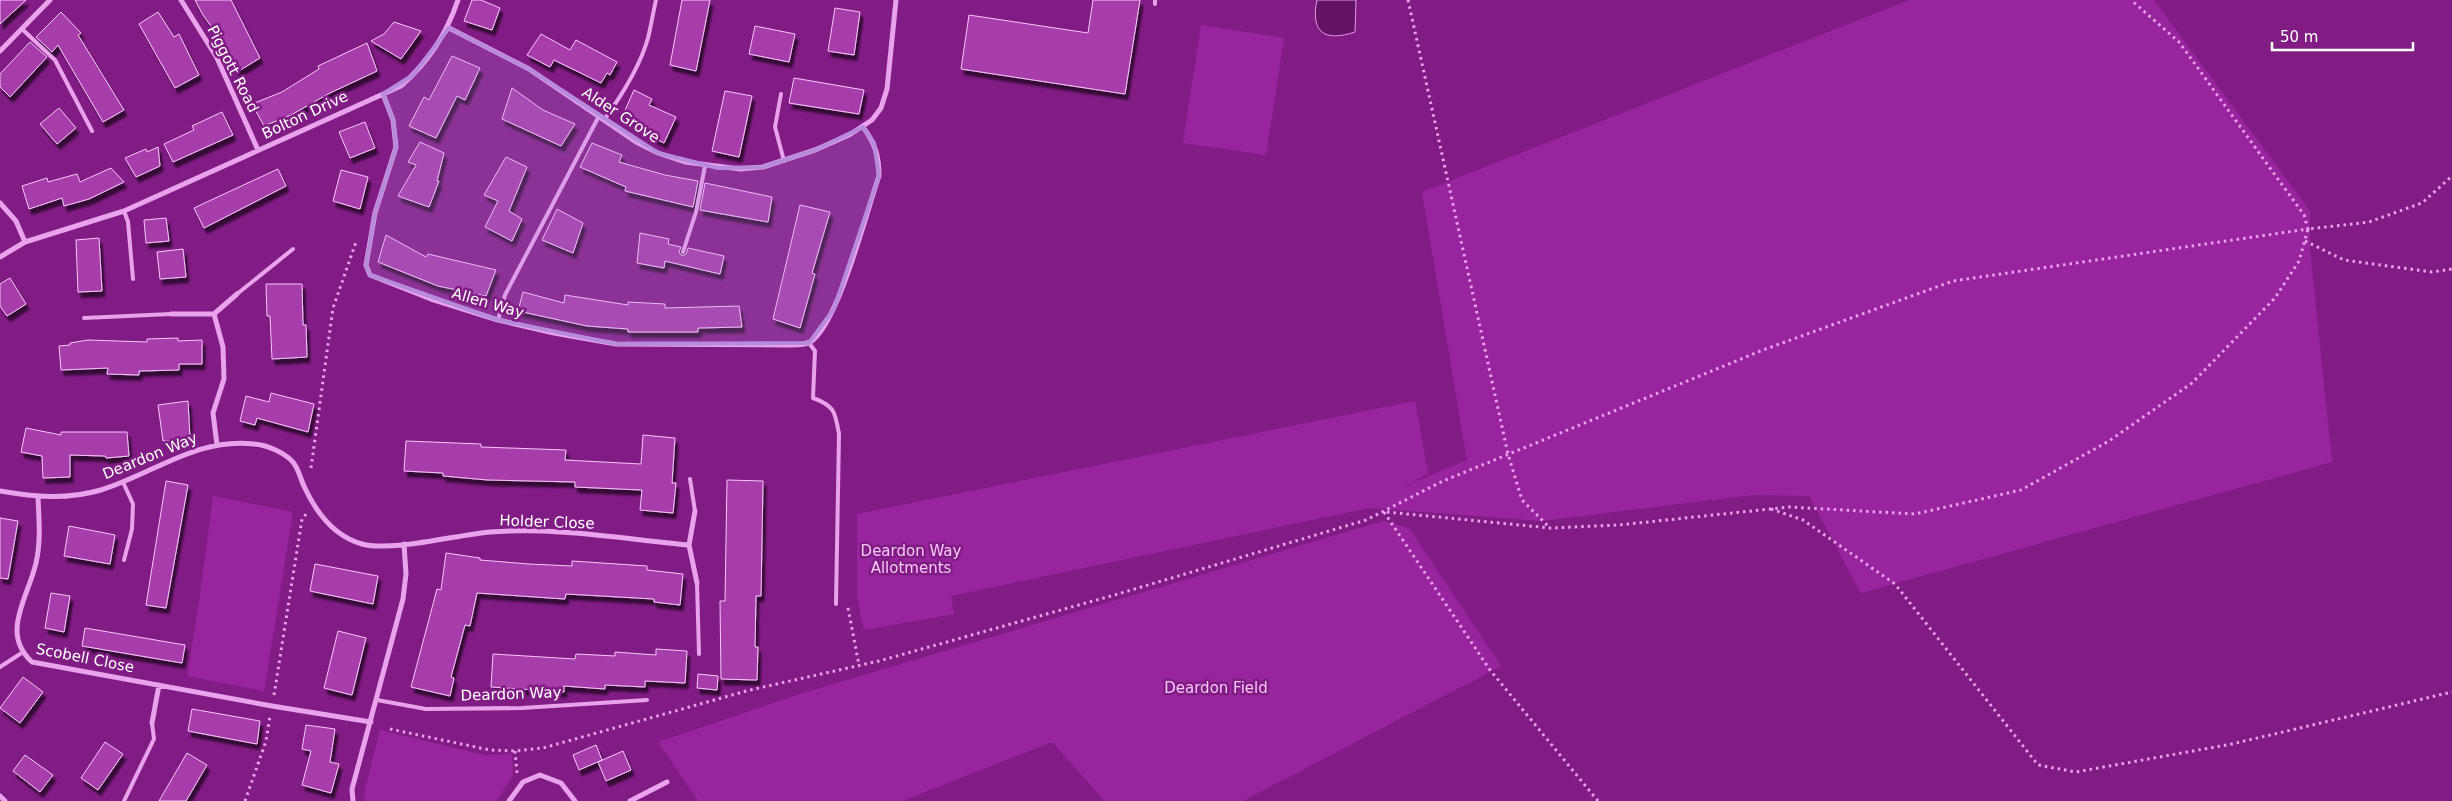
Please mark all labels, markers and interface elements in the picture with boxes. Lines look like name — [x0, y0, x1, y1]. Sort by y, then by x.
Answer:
scale bar — [2272, 20, 2413, 52]
street label: Piggott Road — [203, 22, 263, 116]
text: 50 m — [2280, 28, 2318, 46]
street label: Alder Grove — [579, 83, 663, 147]
street label: Bolton Drive — [259, 87, 351, 143]
street label: Allen Way — [450, 284, 526, 322]
street label: Deardon Way — [100, 429, 200, 483]
street label: Holder Close — [499, 511, 595, 533]
park label: Deardon Way Allotments — [861, 542, 962, 577]
street label: Scobell Close — [34, 640, 136, 676]
park label: Deardon Field — [1164, 679, 1268, 697]
street label: Deardon Way — [460, 683, 562, 705]

